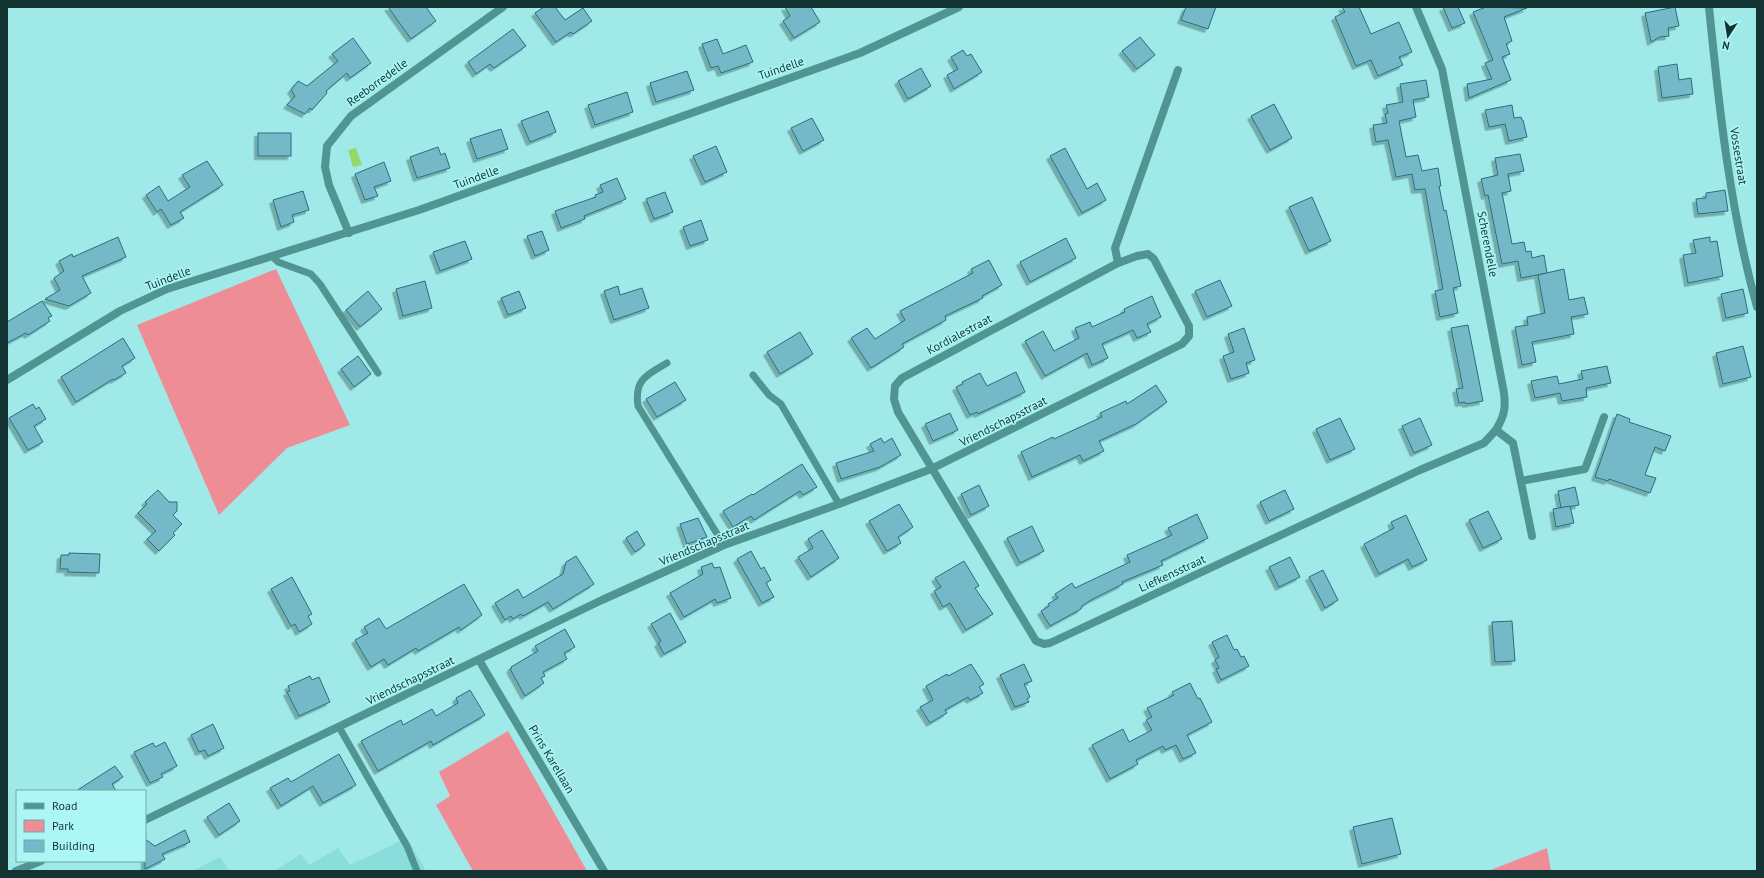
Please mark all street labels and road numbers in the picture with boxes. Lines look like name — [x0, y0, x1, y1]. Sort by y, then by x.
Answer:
street label: Tuindelle — [756, 53, 806, 83]
street label: Reeborredelle — [344, 55, 410, 109]
street label: Vossestraat — [1727, 125, 1751, 186]
street label: Tuindelle — [451, 162, 501, 192]
street label: Scherendelle — [1474, 210, 1502, 278]
street label: Tuindelle — [143, 263, 193, 293]
street label: Kordialestraat — [924, 311, 994, 357]
street label: Vriendschapsstraat — [956, 392, 1049, 450]
street label: Vriendschapsstraat — [656, 517, 751, 569]
street label: Liefkensstraat — [1136, 551, 1208, 595]
street label: Vriendschapsstraat — [363, 652, 457, 708]
street label: Prins Karellaan — [526, 722, 578, 796]

